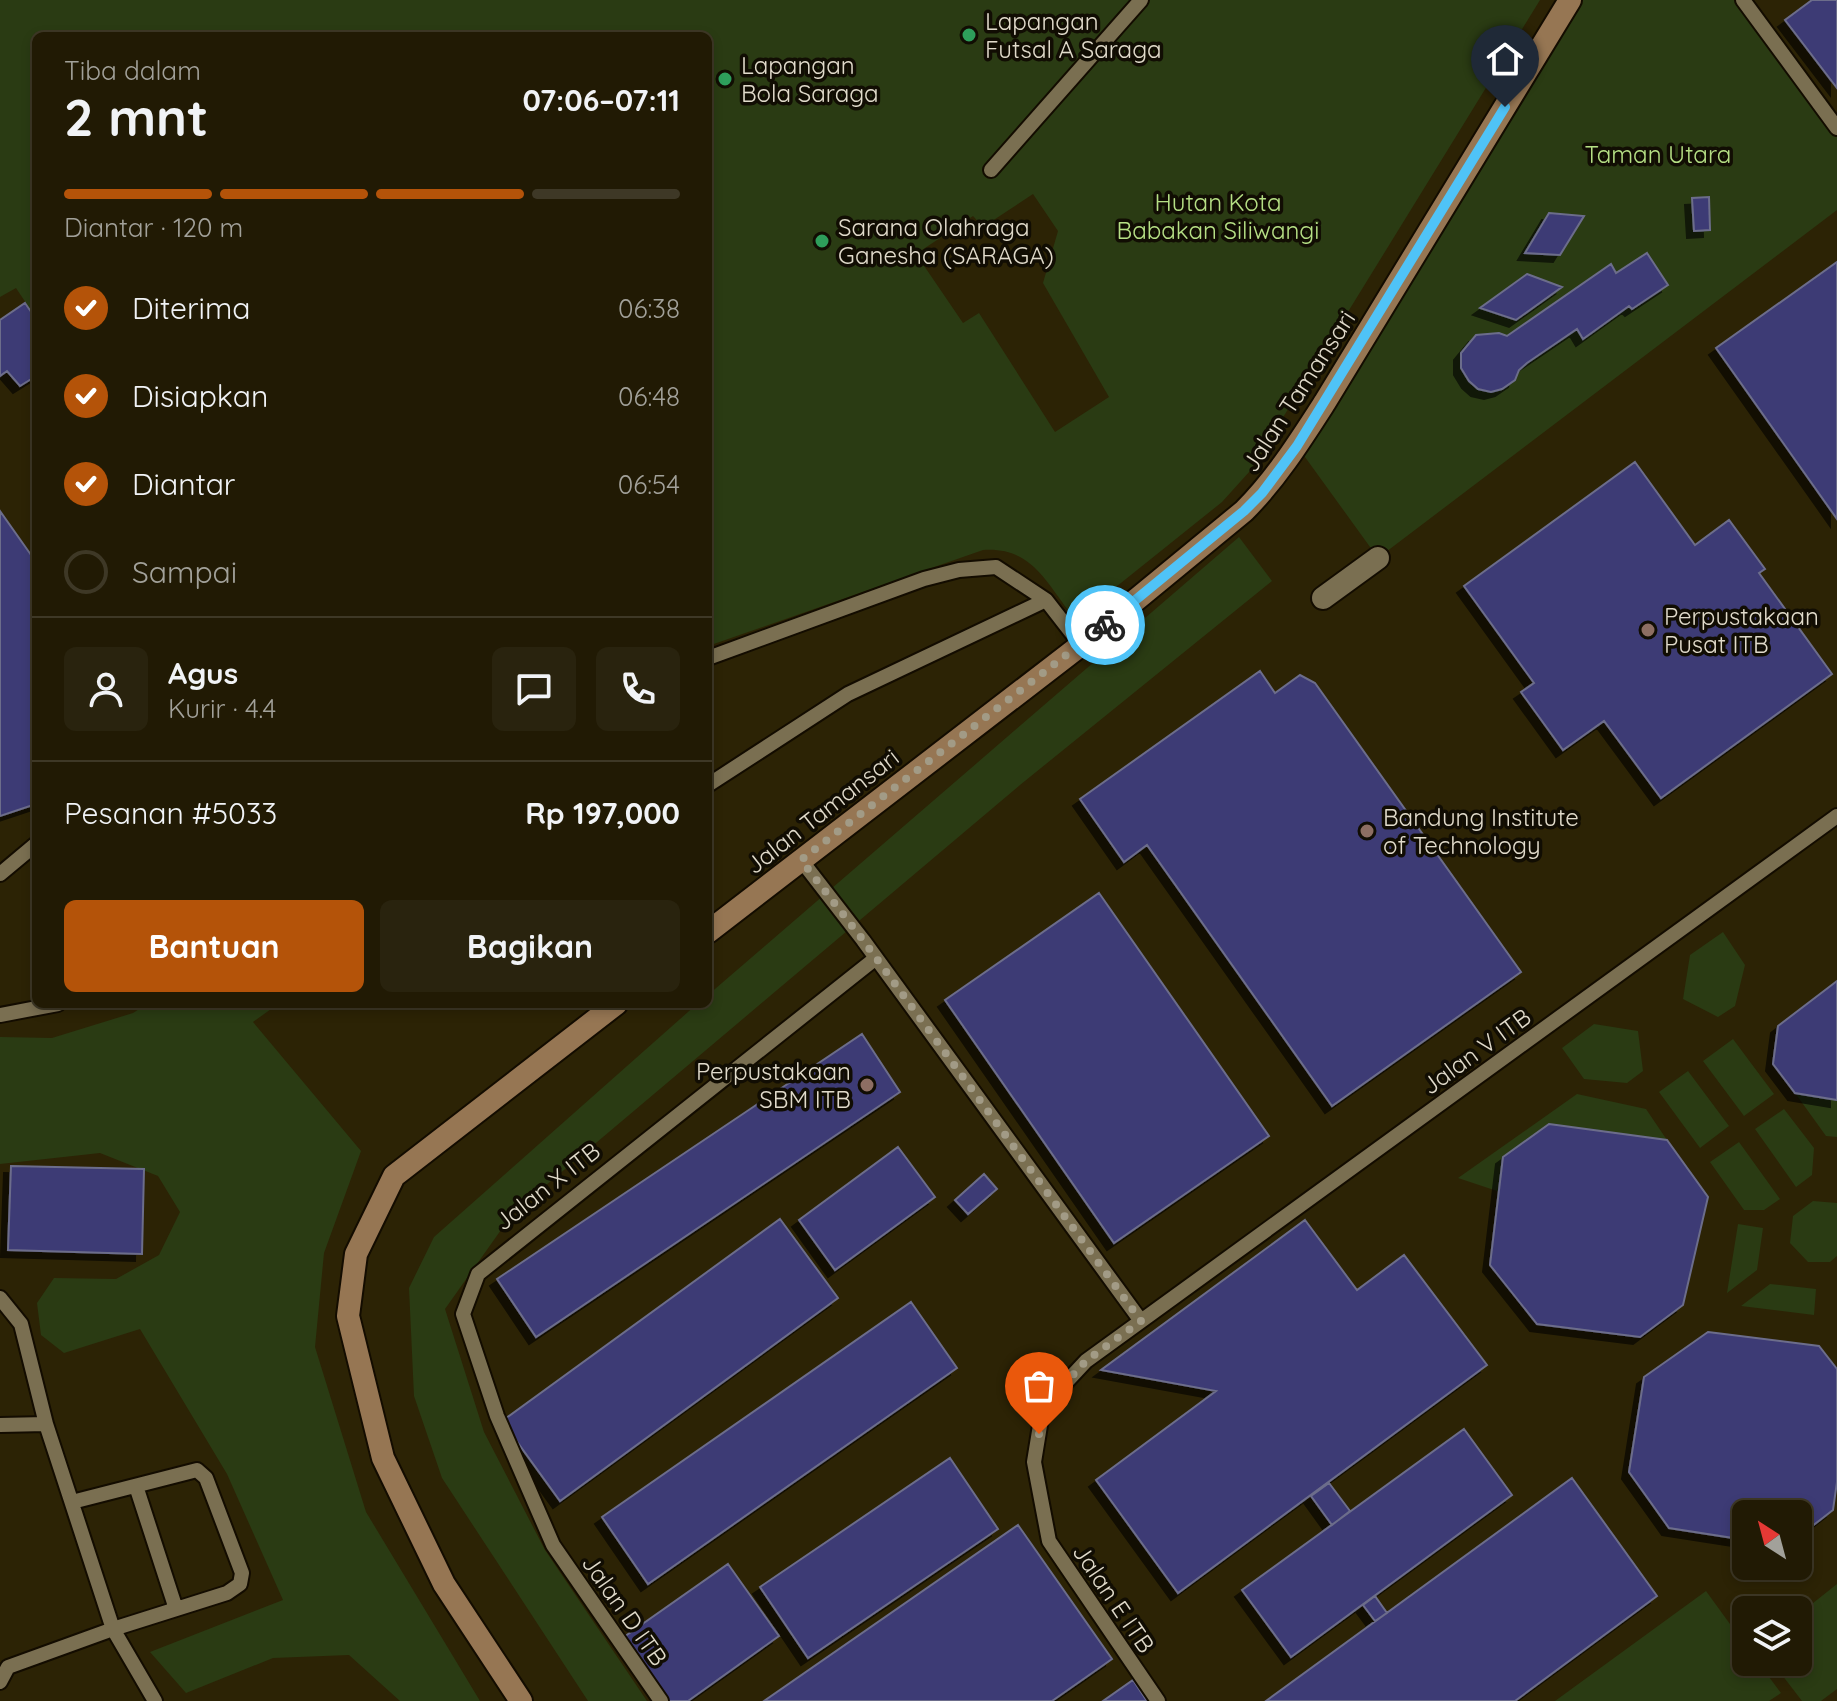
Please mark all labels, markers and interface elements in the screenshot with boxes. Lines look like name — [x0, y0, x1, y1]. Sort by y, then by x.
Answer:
place label: Lapangan Futsal A Saraga — [985, 6, 1162, 64]
pin — [1471, 25, 1539, 107]
marker: Lapangan Futsal A Saraga — [960, 26, 978, 44]
icon: home — [1483, 37, 1527, 81]
place label: Lapangan Bola Saraga — [741, 50, 879, 108]
text: Tiba dalam — [64, 54, 201, 87]
marker: Lapangan Bola Saraga — [716, 70, 734, 88]
text: 07:06–07:11 — [522, 81, 680, 119]
text: 2 mnt — [64, 84, 208, 149]
park label: Taman Utara — [1585, 139, 1731, 169]
park label: Hutan Kota Babakan Siliwangi — [1117, 187, 1319, 245]
text: Diantar · 120 m — [64, 211, 243, 244]
place label: Sarana Olahraga Ganesha (SARAGA) — [838, 212, 1054, 270]
marker: Sarana Olahraga Ganesha (SARAGA) — [813, 232, 831, 250]
icon: check — [64, 286, 108, 330]
text: Diterima — [132, 289, 250, 327]
text: 06:38 — [618, 292, 680, 325]
street label: Jalan Tamansari — [1235, 305, 1361, 477]
icon: check — [64, 374, 108, 418]
text: Disiapkan — [132, 377, 268, 415]
text: 06:48 — [618, 380, 680, 413]
icon: check — [64, 462, 108, 506]
text: Diantar — [132, 465, 235, 503]
text: 06:54 — [618, 468, 680, 501]
text: Sampai — [132, 553, 237, 591]
courier — [1065, 585, 1145, 665]
place label: Perpustakaan Pusat ITB — [1664, 601, 1819, 659]
icon: bike — [1083, 603, 1127, 647]
marker: Perpustakaan Pusat ITB — [1639, 621, 1657, 639]
button: person — [64, 647, 148, 731]
button: chat — [492, 647, 576, 731]
button: phone — [596, 647, 680, 731]
text: Agus — [168, 654, 238, 692]
text: Kurir · 4.4 — [168, 692, 276, 725]
street label: Jalan Tamansari — [739, 742, 905, 880]
text: Pesanan #5033 — [64, 794, 277, 832]
text: Rp 197,000 — [525, 794, 680, 832]
place label: Bandung Institute of Technology — [1383, 802, 1579, 860]
marker: Bandung Institute of Technology — [1358, 822, 1376, 840]
button: Bantuan — [64, 900, 364, 992]
button: Bagikan — [380, 900, 680, 992]
street label: Jalan V ITB — [1416, 1001, 1536, 1101]
place label: Perpustakaan SBM ITB — [696, 1056, 851, 1114]
marker: Perpustakaan SBM ITB — [858, 1076, 876, 1094]
street label: Jalan X ITB — [488, 1135, 606, 1237]
pin — [1005, 1352, 1073, 1434]
icon: bag — [1017, 1364, 1061, 1408]
north arrow — [1732, 1500, 1812, 1580]
map controls — [1732, 1500, 1812, 1676]
street label: Jalan E ITB — [1067, 1538, 1161, 1658]
street label: Jalan D ITB — [576, 1549, 674, 1671]
button: layers — [1732, 1596, 1812, 1676]

